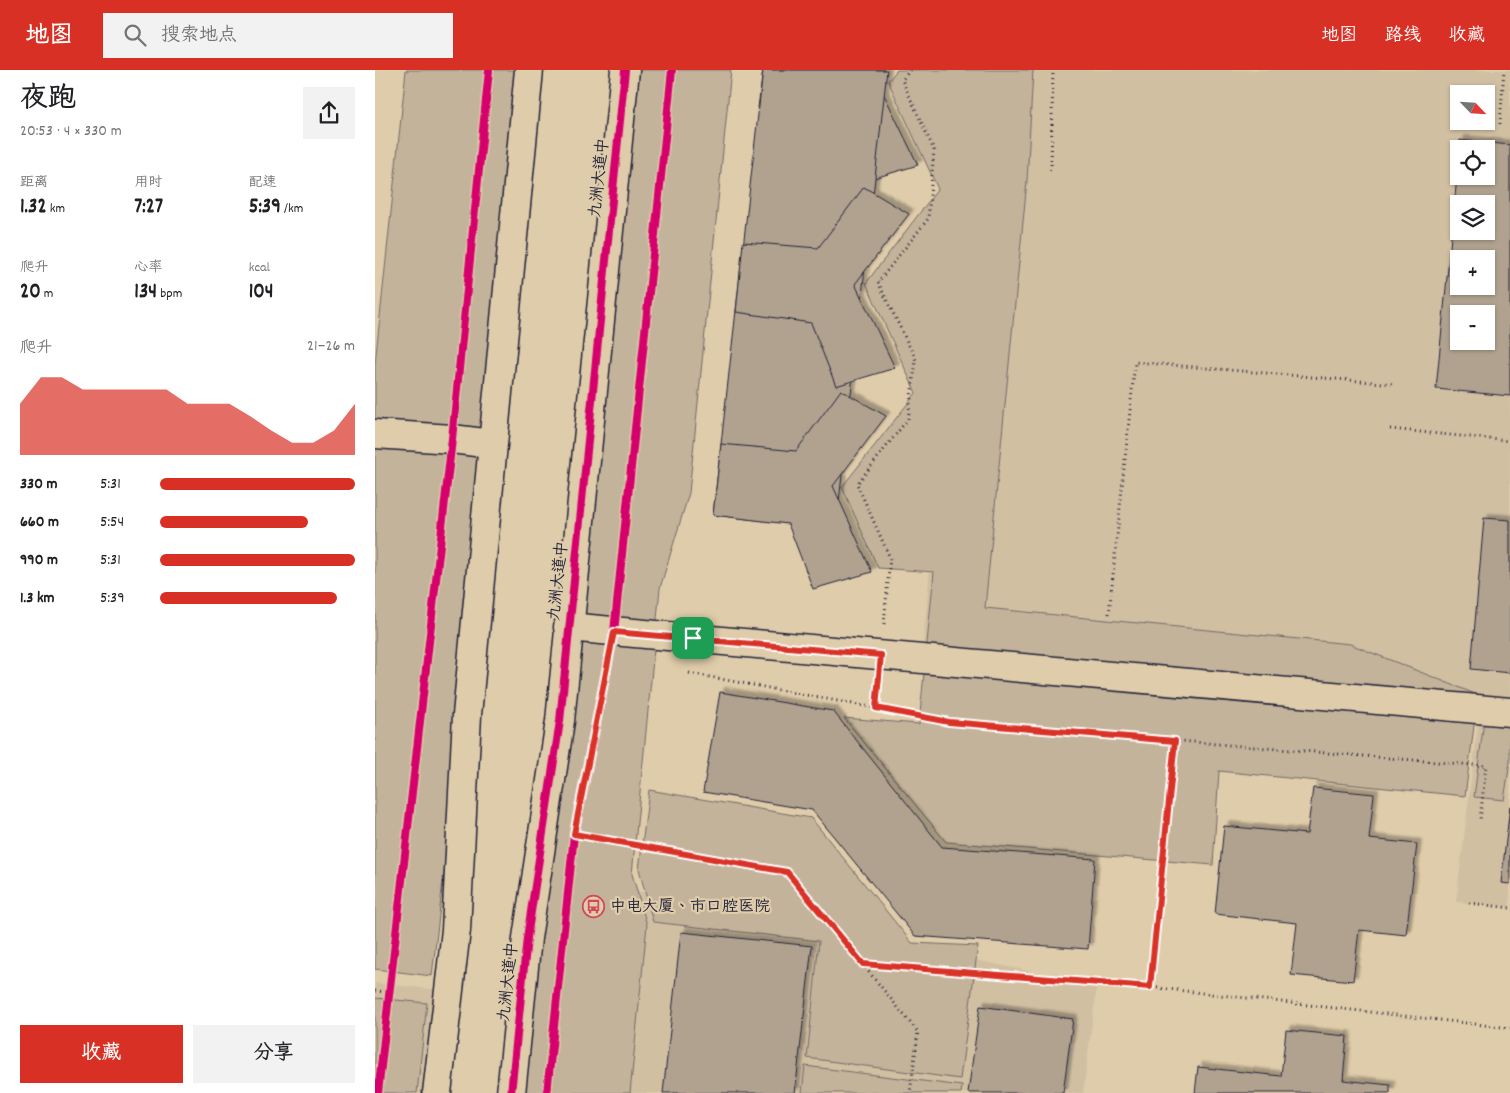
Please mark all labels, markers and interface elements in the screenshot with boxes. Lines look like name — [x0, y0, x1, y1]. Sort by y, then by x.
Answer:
search box — [103, 13, 453, 58]
text: 地图 — [25, 20, 73, 54]
icon: search — [121, 21, 149, 49]
text: 搜索地点 — [161, 23, 237, 50]
text: 地图 — [1321, 24, 1357, 49]
text: 路线 — [1385, 24, 1421, 49]
text: 收藏 — [1449, 24, 1485, 49]
text: 夜跑 — [20, 81, 76, 121]
north arrow — [1450, 85, 1495, 130]
map controls — [1450, 85, 1495, 350]
button: share — [303, 87, 355, 139]
text: 20:53 · 4 × 330 m — [20, 120, 122, 143]
street label: 九洲大道中 — [584, 137, 616, 219]
button: locate — [1450, 140, 1495, 185]
text: 距离 — [20, 173, 48, 193]
text: 用时 — [134, 173, 162, 193]
text: 配速 — [249, 173, 277, 193]
text: 1.32 — [20, 193, 47, 223]
text: 7:27 — [134, 193, 163, 223]
text: 5:39 — [249, 193, 281, 223]
button: layers — [1450, 195, 1495, 240]
text: km — [47, 199, 65, 219]
text: /km — [281, 199, 303, 219]
button: + — [1450, 250, 1495, 295]
text: 爬升 — [20, 258, 48, 278]
text: 心率 — [134, 258, 162, 278]
text: kcal — [249, 258, 270, 278]
text: 20 — [20, 278, 41, 308]
text: 134 — [134, 278, 157, 308]
text: 104 — [249, 278, 273, 308]
text: m — [41, 284, 53, 304]
text: bpm — [157, 284, 182, 304]
button: − — [1450, 305, 1495, 350]
text: 21–26 m — [307, 335, 355, 358]
text: 爬升 — [20, 337, 52, 360]
text: 330 m — [20, 473, 58, 496]
text: 5:31 — [100, 473, 121, 496]
text: 660 m — [20, 511, 59, 534]
text: 5:54 — [100, 511, 124, 534]
street label: 九洲大道中 — [543, 540, 575, 622]
text: 990 m — [20, 549, 58, 572]
text: 5:31 — [100, 549, 121, 572]
text: 1.3 km — [20, 587, 54, 610]
text: 5:39 — [100, 587, 125, 610]
pin — [672, 617, 714, 659]
icon: arrive — [679, 624, 707, 652]
bus stop icon: 中电大厦、市口腔医院 — [582, 895, 606, 919]
place label: 中电大厦、市口腔医院 — [610, 896, 770, 919]
street label: 九洲大道中 — [493, 941, 525, 1023]
button: 收藏 — [20, 1025, 183, 1083]
button: 分享 — [193, 1025, 355, 1083]

